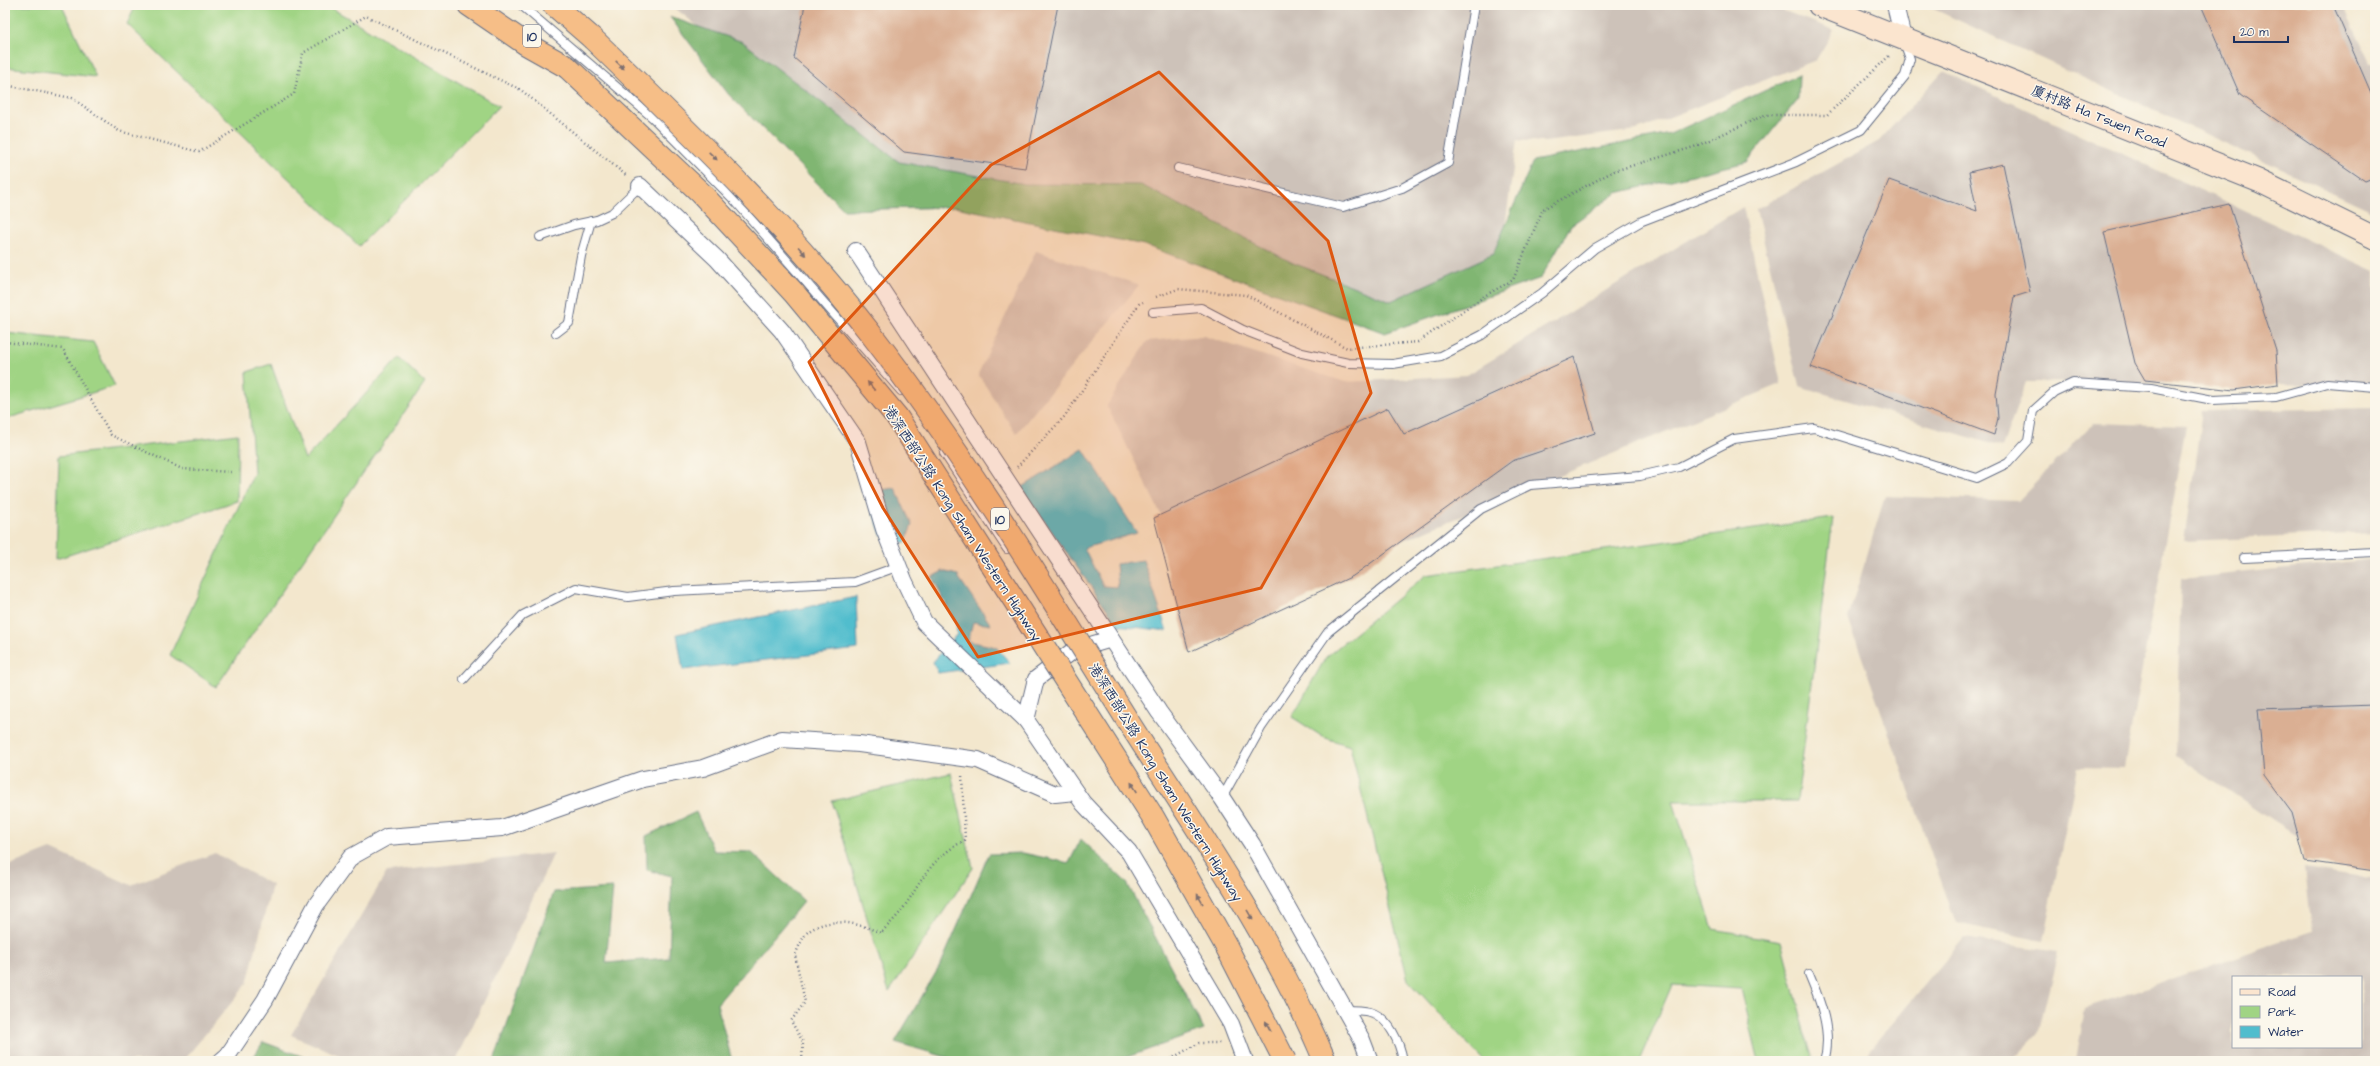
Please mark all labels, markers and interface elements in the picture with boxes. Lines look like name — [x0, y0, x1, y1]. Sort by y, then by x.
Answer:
scale bar — [2234, 18, 2288, 44]
text: 20 m — [2240, 24, 2269, 41]
road number: 10 — [523, 25, 541, 47]
one-way arrow — [615, 60, 625, 70]
street label: 廈村路 Ha Tsuen Road — [2028, 81, 2169, 153]
one-way arrow — [708, 151, 718, 161]
one-way arrow — [797, 246, 806, 256]
one-way arrow — [867, 380, 876, 391]
street label: 港深西部公路 Kong Sham Western Highway — [878, 402, 1046, 646]
road number: 10 — [991, 508, 1009, 530]
street label: 港深西部公路 Kong Sham Western Highway — [1083, 660, 1247, 906]
one-way arrow — [1131, 781, 1138, 793]
one-way arrow — [1197, 893, 1203, 905]
one-way arrow — [1246, 909, 1253, 921]
legend — [2232, 976, 2362, 1048]
text: Road — [2268, 984, 2296, 1001]
text: Park — [2268, 1004, 2296, 1021]
one-way arrow — [1265, 1020, 1271, 1032]
text: Water — [2268, 1024, 2304, 1041]

